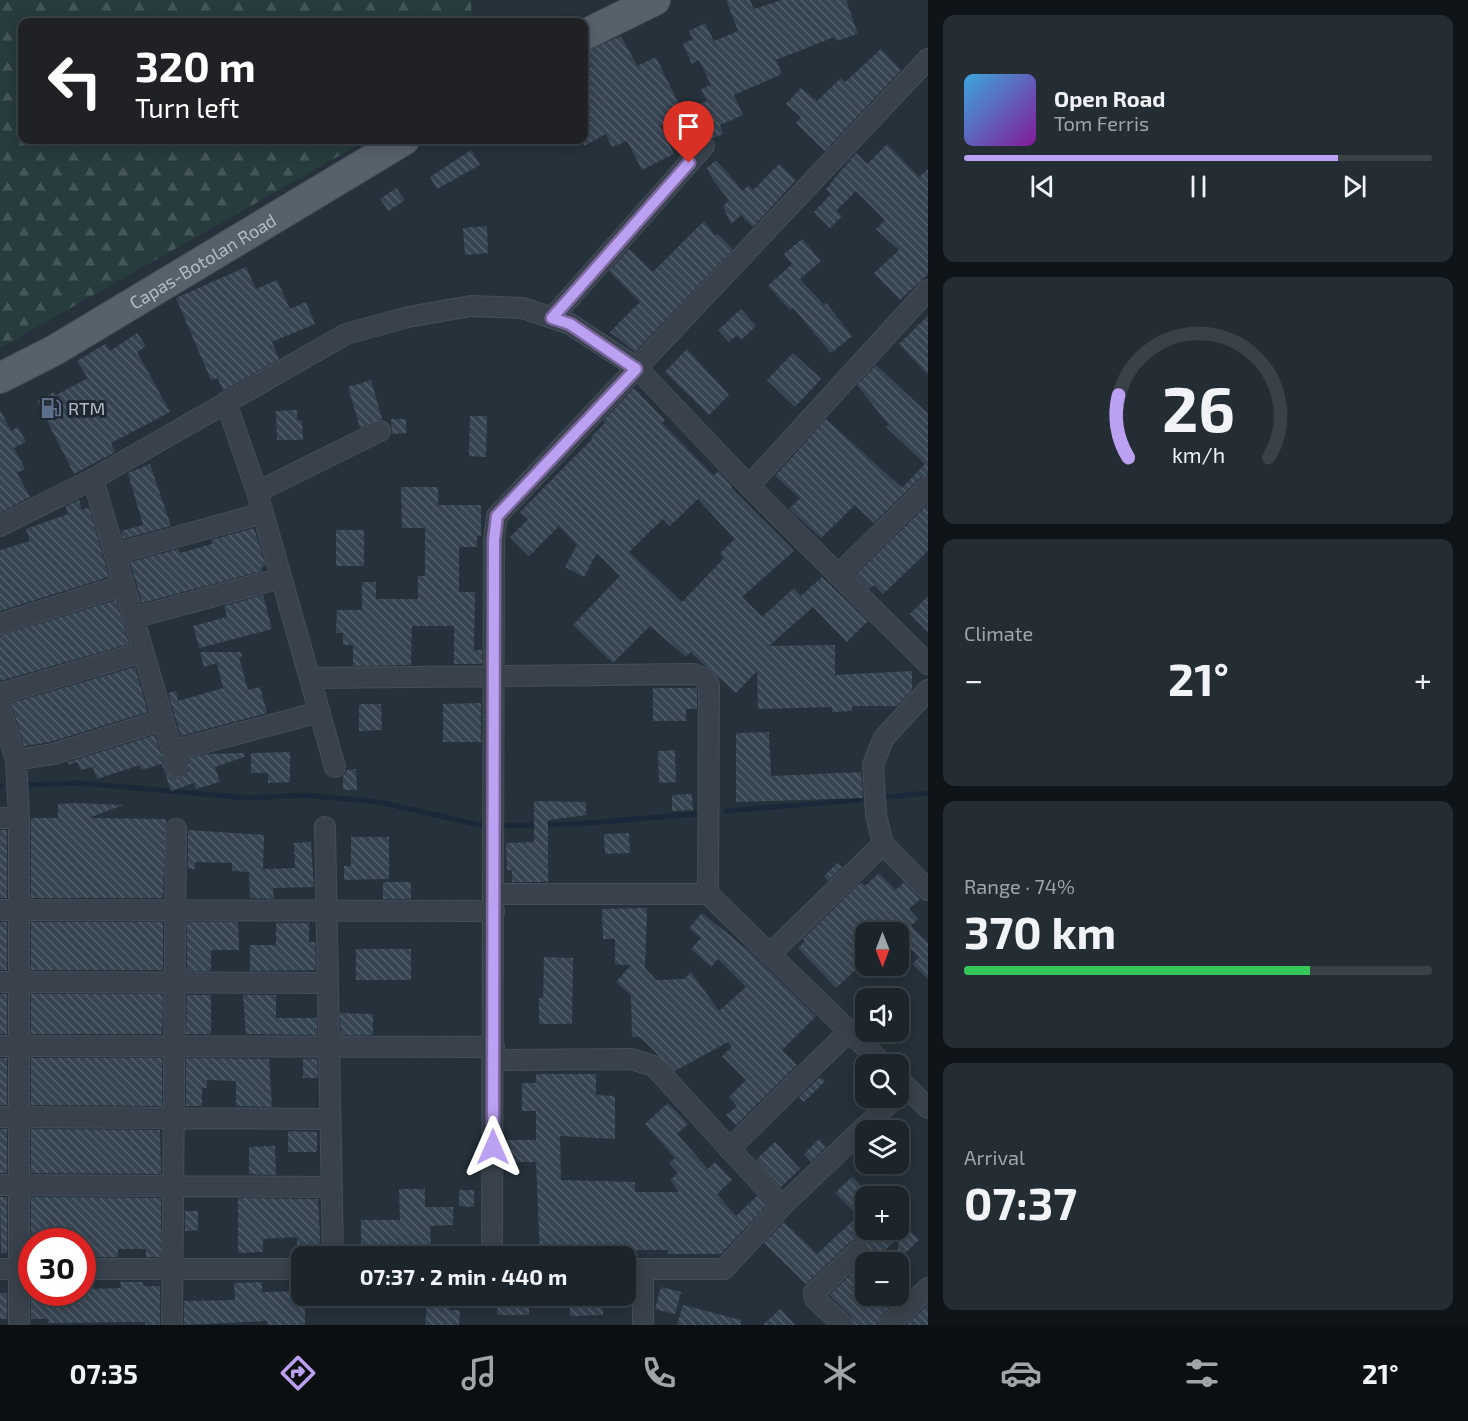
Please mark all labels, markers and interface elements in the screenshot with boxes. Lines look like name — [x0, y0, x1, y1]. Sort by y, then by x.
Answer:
text: 320 m — [135, 40, 256, 90]
icon: left — [36, 42, 114, 120]
text: Open Road — [1054, 85, 1166, 111]
text: Turn left — [135, 91, 239, 123]
pin — [663, 101, 714, 163]
icon: arrive — [672, 110, 705, 143]
text: Tom Ferris — [1054, 111, 1149, 135]
icon: previous — [1026, 170, 1059, 203]
icon: pause — [1182, 170, 1215, 203]
icon: next — [1338, 170, 1371, 203]
street label: Capas-Botolan Road — [125, 209, 280, 314]
text: 26 — [1161, 370, 1235, 445]
fuel station icon: RTM — [39, 396, 63, 420]
place label: RTM — [68, 397, 105, 419]
text: km/h — [1171, 442, 1225, 467]
text: Climate — [964, 621, 1033, 645]
text: 21° — [1168, 651, 1229, 705]
text: − — [964, 659, 983, 699]
text: + — [1414, 659, 1432, 699]
text: Range · 74% — [964, 874, 1075, 898]
text: 370 km — [964, 904, 1116, 958]
north arrow — [855, 922, 909, 976]
map controls — [855, 922, 909, 1306]
button: sound — [855, 988, 909, 1042]
button: search — [855, 1054, 909, 1108]
position arrow — [461, 1115, 525, 1179]
button: layers — [855, 1120, 909, 1174]
text: Arrival — [964, 1145, 1025, 1169]
text: 07:37 — [964, 1175, 1077, 1229]
button: + — [855, 1186, 909, 1240]
speed limit sign: 30 — [18, 1228, 96, 1306]
button: − — [855, 1252, 909, 1306]
text: 07:37 · 2 min · 440 m — [360, 1263, 567, 1289]
icon: directions — [277, 1352, 319, 1394]
icon: music — [458, 1352, 500, 1394]
icon: phone — [638, 1352, 680, 1394]
icon: climate — [819, 1352, 861, 1394]
icon: car — [1000, 1352, 1042, 1394]
icon: filters — [1181, 1352, 1223, 1394]
text: 07:35 — [69, 1357, 138, 1389]
text: 21° — [1362, 1357, 1399, 1389]

